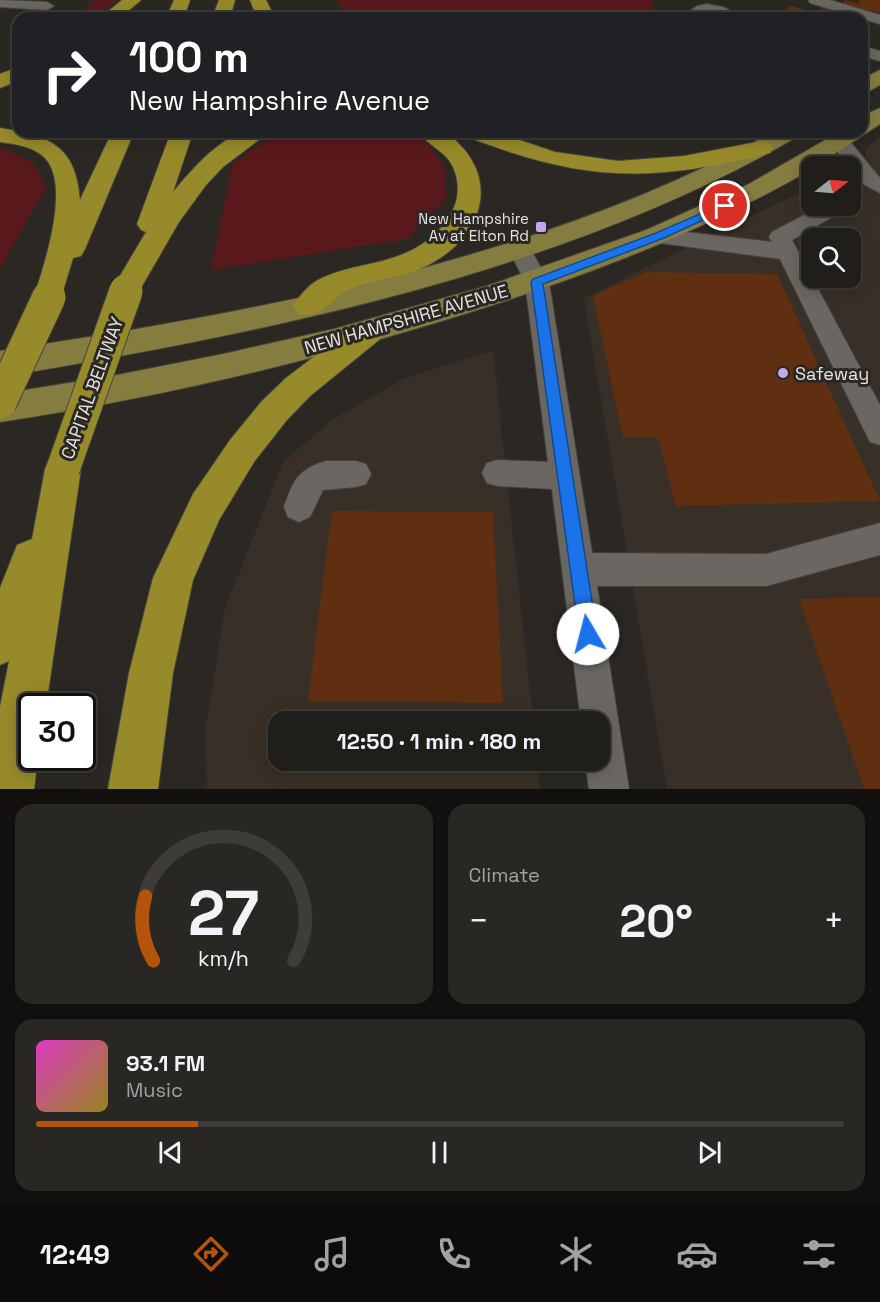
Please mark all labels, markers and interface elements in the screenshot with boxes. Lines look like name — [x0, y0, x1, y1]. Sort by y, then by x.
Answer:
text: 100 m — [129, 31, 249, 84]
icon: right — [30, 36, 108, 114]
text: New Hampshire Avenue — [129, 83, 430, 118]
north arrow — [801, 156, 861, 216]
map controls — [801, 156, 861, 288]
pin — [699, 180, 750, 231]
icon: arrive — [708, 189, 741, 222]
place label: New Hampshire Av at Elton Rd — [418, 209, 529, 245]
marker: New Hampshire Av at Elton Rd — [534, 220, 548, 234]
button: search — [801, 228, 861, 288]
street label: NEW HAMPSHIRE AVENUE — [302, 279, 510, 359]
street label: CAPITAL BELTWAY — [56, 314, 128, 462]
place label: Safeway — [795, 362, 869, 385]
marker: Safeway — [776, 366, 790, 380]
position arrow — [556, 602, 620, 666]
speed limit sign: 30 — [18, 693, 96, 771]
text: 12:50 · 1 min · 180 m — [337, 727, 541, 755]
text: Climate — [469, 862, 540, 888]
text: 27 — [188, 874, 259, 953]
text: 20° — [619, 893, 693, 950]
text: − — [469, 900, 489, 942]
text: + — [824, 900, 844, 942]
text: km/h — [198, 945, 249, 972]
text: 93.1 FM — [126, 1049, 205, 1077]
text: Music — [126, 1077, 183, 1103]
icon: previous — [154, 1136, 187, 1169]
icon: pause — [423, 1136, 456, 1169]
icon: next — [693, 1136, 726, 1169]
icon: directions — [190, 1233, 232, 1275]
icon: music — [311, 1233, 353, 1275]
icon: phone — [433, 1233, 475, 1275]
icon: climate — [555, 1233, 597, 1275]
icon: car — [676, 1233, 718, 1275]
icon: filters — [798, 1233, 840, 1275]
text: 12:49 — [40, 1237, 110, 1272]

